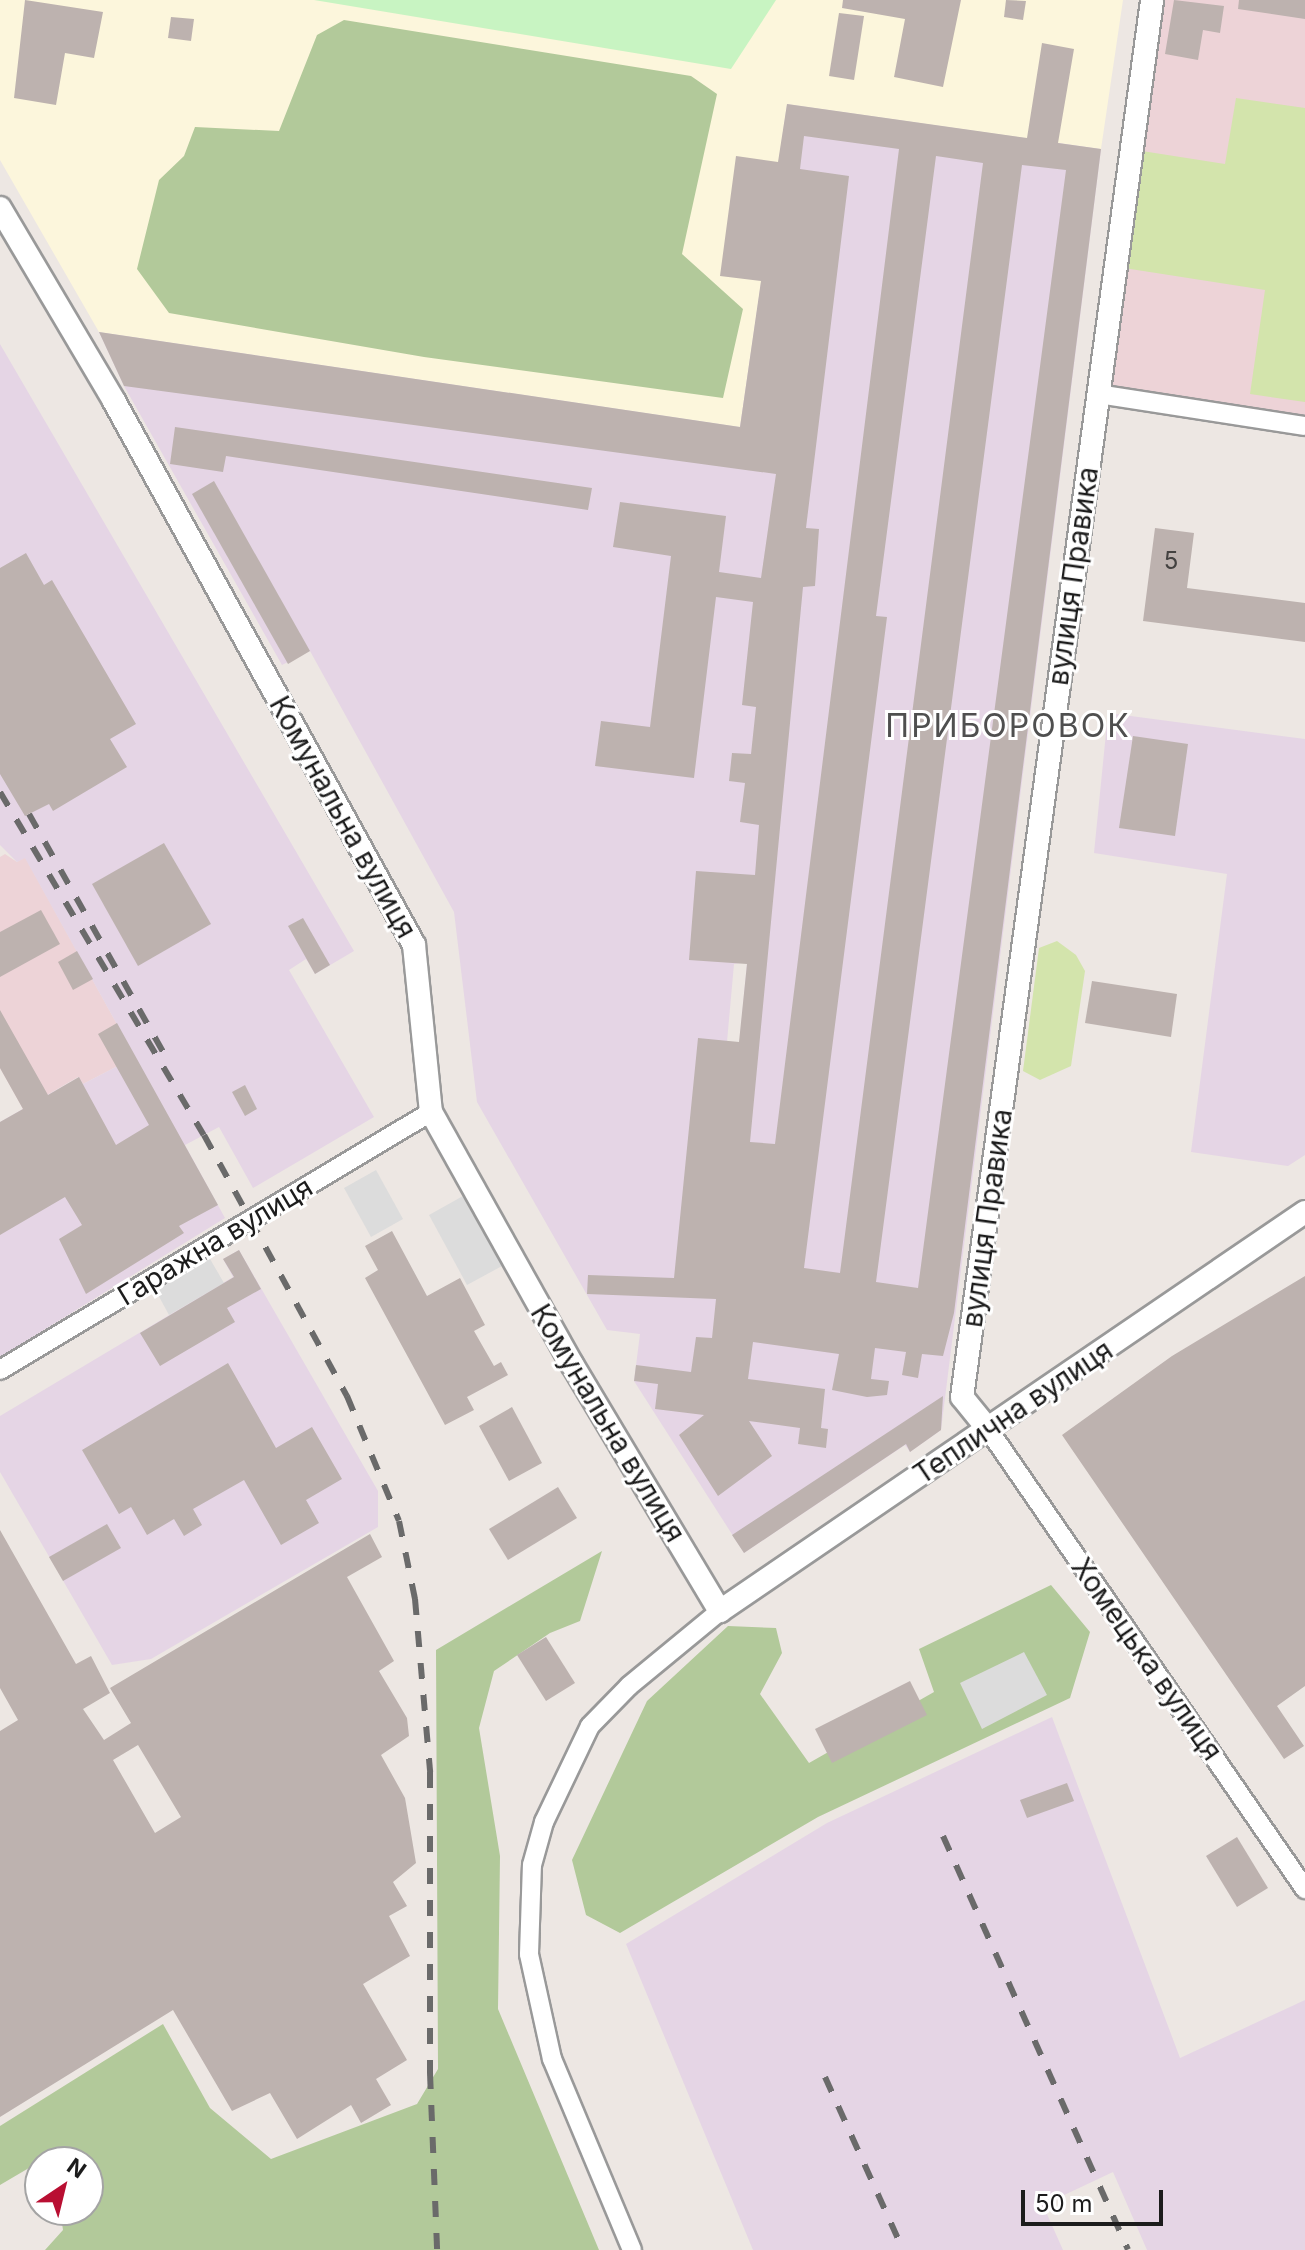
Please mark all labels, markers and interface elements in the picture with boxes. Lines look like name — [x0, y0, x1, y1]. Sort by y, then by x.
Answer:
street label: вулиця Правика — [1041, 465, 1105, 687]
house number: 5 — [1164, 547, 1178, 575]
street label: Комунальна вулиця — [263, 690, 423, 944]
district label: ПРИБОРОВОК — [885, 707, 1131, 745]
street label: вулиця Правика — [955, 1107, 1019, 1329]
street label: Гаражна вулиця — [112, 1170, 318, 1312]
street label: Комунальна вулиця — [524, 1298, 692, 1548]
street label: Теплична вулиця — [907, 1333, 1119, 1491]
street label: Хомецька вулиця — [1065, 1551, 1229, 1767]
north arrow — [24, 2146, 104, 2226]
text: N — [62, 2153, 91, 2183]
scale bar — [1025, 2174, 1167, 2224]
text: 50 m — [1035, 2189, 1093, 2218]

